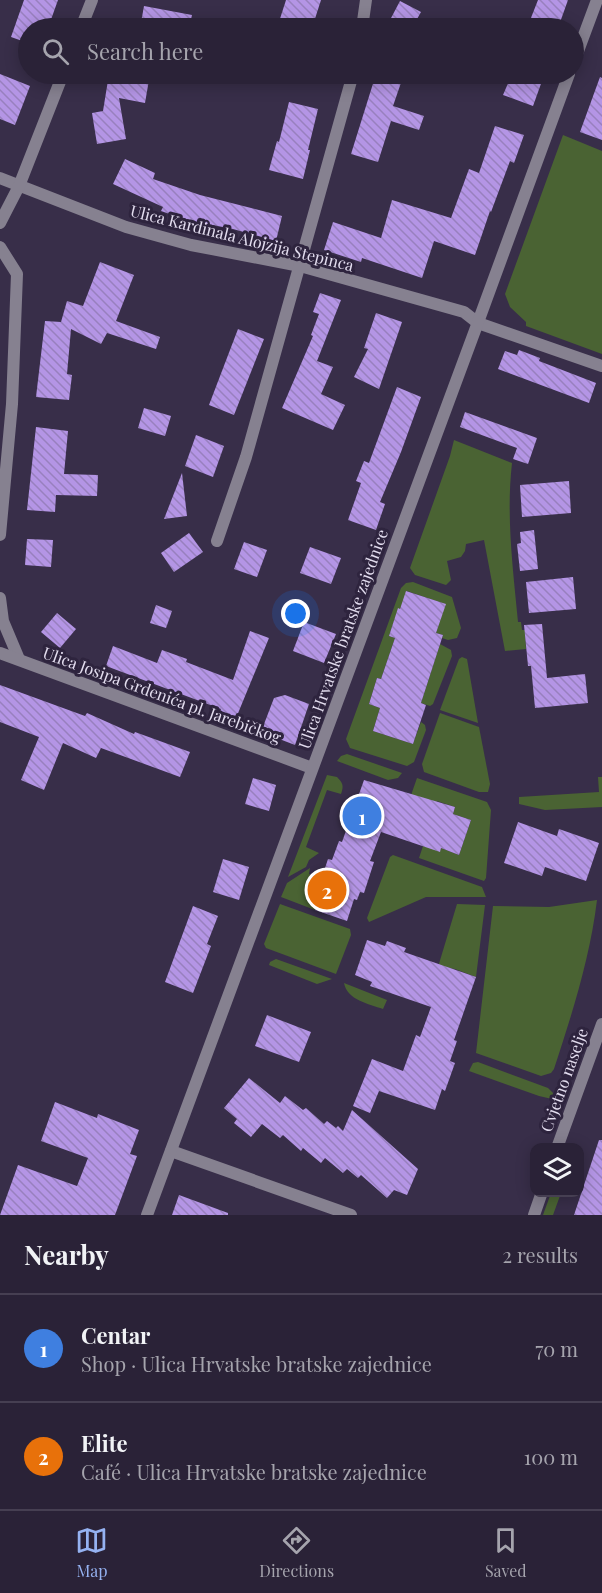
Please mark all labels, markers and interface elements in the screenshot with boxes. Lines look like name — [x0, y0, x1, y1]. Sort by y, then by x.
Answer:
search box — [18, 18, 584, 84]
icon: search — [39, 35, 72, 68]
text: Search here — [87, 36, 203, 66]
street label: Ulica Kardinala Alojzija Stepinca — [128, 200, 356, 275]
street label: Ulica Hrvatske bratske zajednice — [293, 526, 392, 752]
your location — [281, 599, 310, 628]
street label: Ulica Josipa Grdenića pl. Jarebičkog — [40, 642, 285, 748]
pin: 1 — [342, 794, 382, 838]
pin: 2 — [308, 868, 346, 912]
street label: Cvjetno naselje — [535, 1025, 592, 1135]
map controls — [530, 1143, 584, 1197]
button: layers — [530, 1143, 584, 1197]
text: Nearby — [24, 1237, 109, 1272]
text: 2 results — [503, 1241, 578, 1268]
text: Centar — [81, 1320, 150, 1350]
text: 1 — [40, 1335, 47, 1362]
text: 70 m — [535, 1335, 578, 1362]
text: Shop · Ulica Hrvatske bratske zajednice — [81, 1350, 432, 1377]
text: Elite — [81, 1428, 127, 1458]
text: 2 — [38, 1443, 49, 1470]
text: 100 m — [524, 1443, 578, 1470]
text: Café · Ulica Hrvatske bratske zajednice — [81, 1458, 427, 1485]
tab: Map — [75, 1524, 108, 1581]
tab: Directions — [259, 1524, 334, 1581]
tab: Saved — [485, 1524, 527, 1581]

